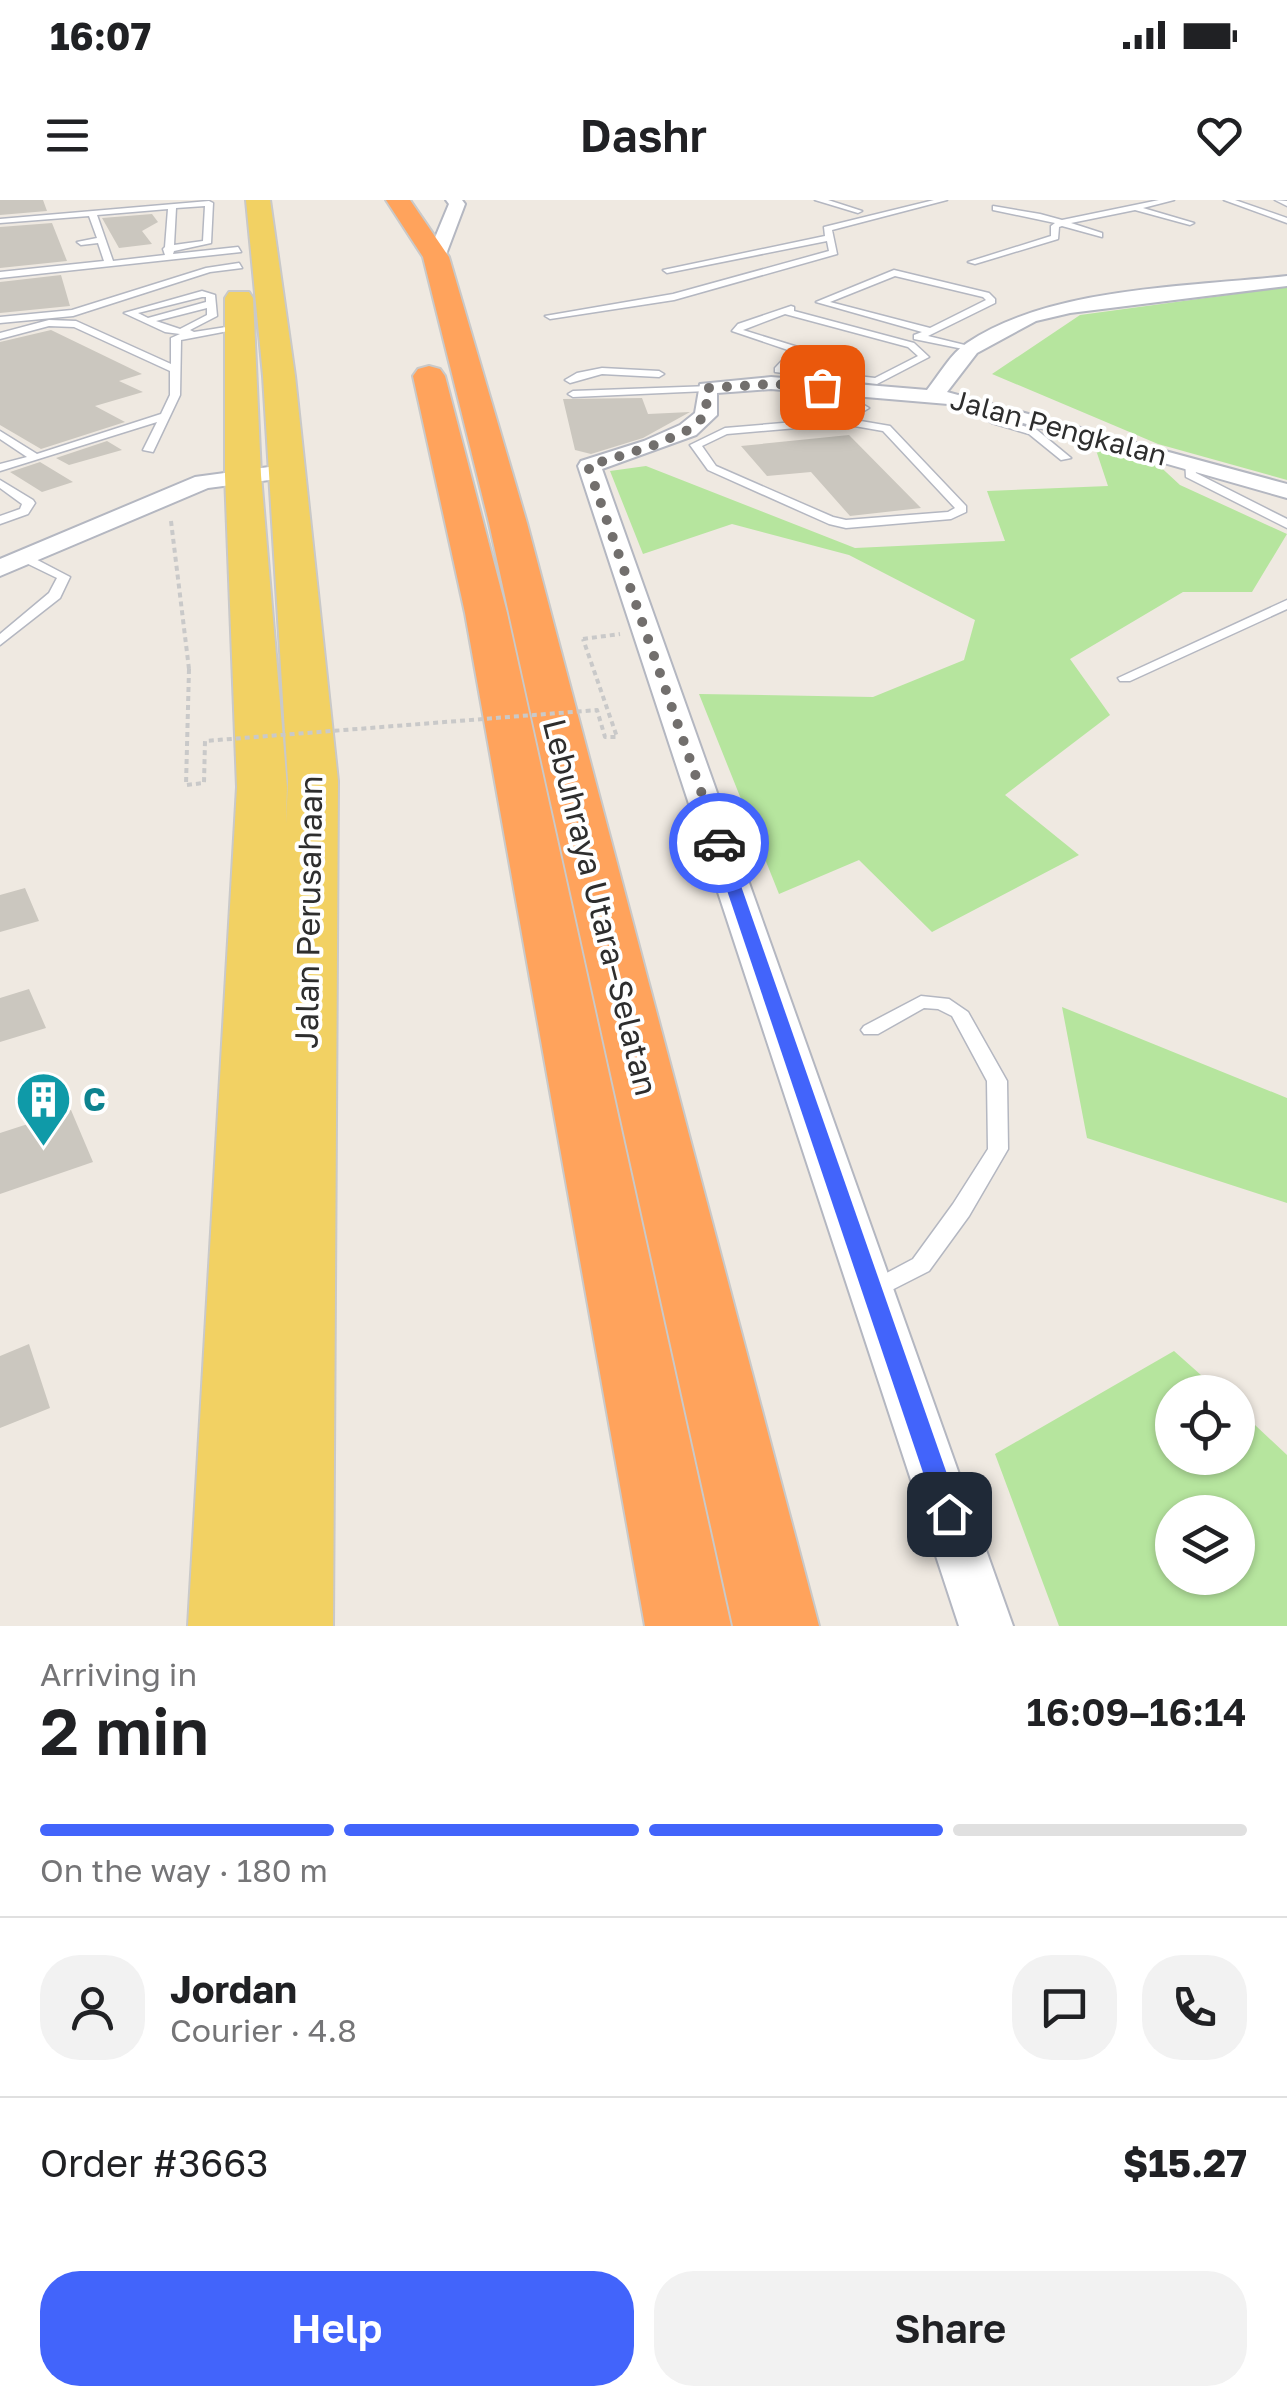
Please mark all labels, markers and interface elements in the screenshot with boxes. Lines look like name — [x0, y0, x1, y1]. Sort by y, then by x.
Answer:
text: 16:07 — [50, 13, 151, 58]
icon: menu — [40, 108, 95, 163]
text: Dashr — [580, 108, 707, 162]
icon: heart — [1192, 108, 1247, 163]
pin — [780, 345, 865, 430]
icon: bag — [795, 360, 850, 415]
street label: Jalan Pengkalan — [947, 382, 1171, 472]
street label: Lebuhraya Utara–Selatan — [536, 715, 666, 1099]
street label: Jalan Perusahaan — [287, 775, 329, 1049]
courier — [669, 793, 769, 893]
icon: car — [692, 816, 747, 871]
building icon: C — [14, 1069, 74, 1148]
place label: C — [83, 1080, 106, 1118]
map controls — [1155, 1375, 1255, 1595]
button: locate — [1155, 1375, 1255, 1475]
pin — [907, 1472, 992, 1557]
icon: home — [922, 1487, 977, 1542]
button: layers — [1155, 1495, 1255, 1595]
text: Arriving in — [40, 1655, 197, 1693]
text: 16:09–16:14 — [1027, 1689, 1247, 1734]
text: 2 min — [40, 1691, 209, 1769]
text: On the way · 180 m — [40, 1851, 328, 1889]
button: person — [40, 1955, 145, 2060]
button: chat — [1012, 1955, 1117, 2060]
button: phone — [1142, 1955, 1247, 2060]
text: Jordan — [170, 1966, 297, 2011]
text: Courier · 4.8 — [170, 2011, 357, 2049]
text: Order #3663 — [40, 2140, 269, 2185]
text: $15.27 — [1123, 2140, 1247, 2185]
button: Help — [40, 2271, 634, 2386]
button: Share — [654, 2271, 1247, 2386]

